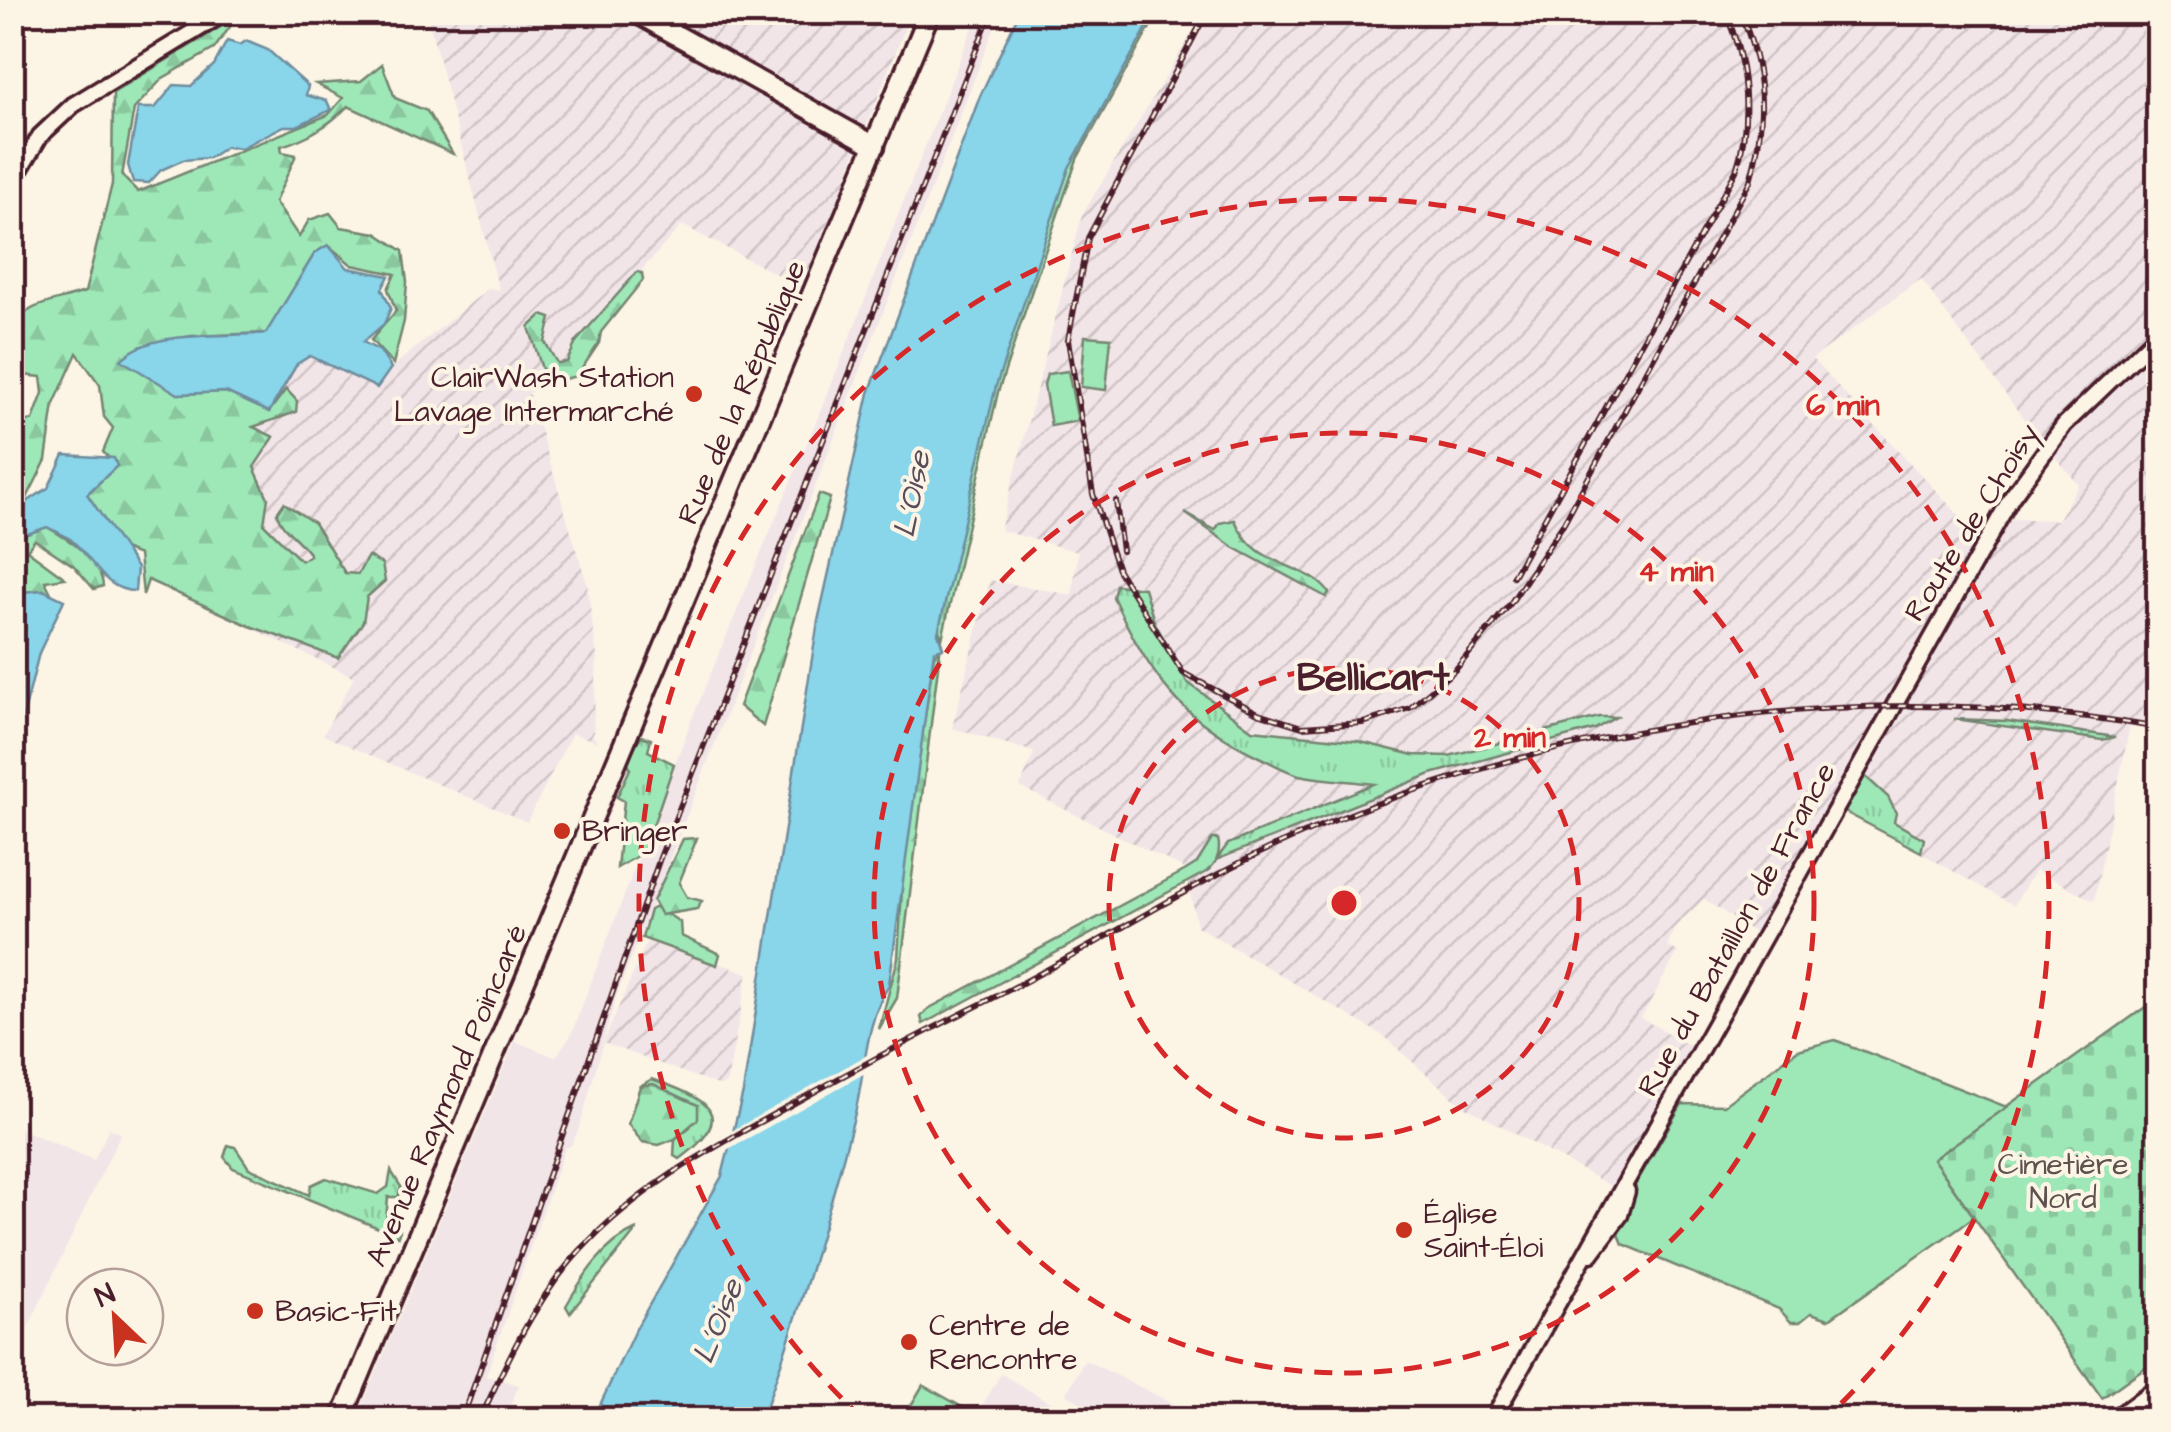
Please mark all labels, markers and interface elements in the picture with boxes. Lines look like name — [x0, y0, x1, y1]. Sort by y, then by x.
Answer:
street label: Rue de la République — [667, 254, 817, 531]
place label: ClairWash Station Lavage Intermarché — [394, 357, 674, 434]
marker: ClairWash Station Lavage Intermarché — [683, 383, 705, 405]
text: 6 min — [1806, 385, 1880, 427]
street label: Route de Choisy — [1894, 415, 2051, 630]
water label: L'Oise — [882, 446, 943, 541]
text: 4 min — [1638, 551, 1714, 593]
district label: Bellicart — [1297, 651, 1450, 706]
text: 2 min — [1473, 717, 1546, 759]
street label: Rue du Bataillon de France — [1627, 755, 1846, 1104]
place label: Bringer — [582, 811, 688, 854]
marker: Bringer — [551, 820, 573, 842]
centre of rings — [1326, 885, 1362, 921]
street label: Avenue Raymond Poincaré — [356, 918, 539, 1273]
park label: Cimetière Nord — [1997, 1144, 2129, 1220]
place label: Église Saint-Éloi — [1424, 1193, 1544, 1269]
marker: Église Saint-Éloi — [1393, 1219, 1415, 1241]
north arrow — [65, 1267, 165, 1367]
water label: L'Oise — [681, 1271, 756, 1370]
text: N — [89, 1274, 122, 1317]
place label: Basic-Fit — [275, 1291, 397, 1333]
marker: Basic-Fit — [244, 1300, 266, 1322]
place label: Centre de Rencontre — [929, 1305, 1077, 1381]
marker: Centre de Rencontre — [898, 1331, 920, 1353]

